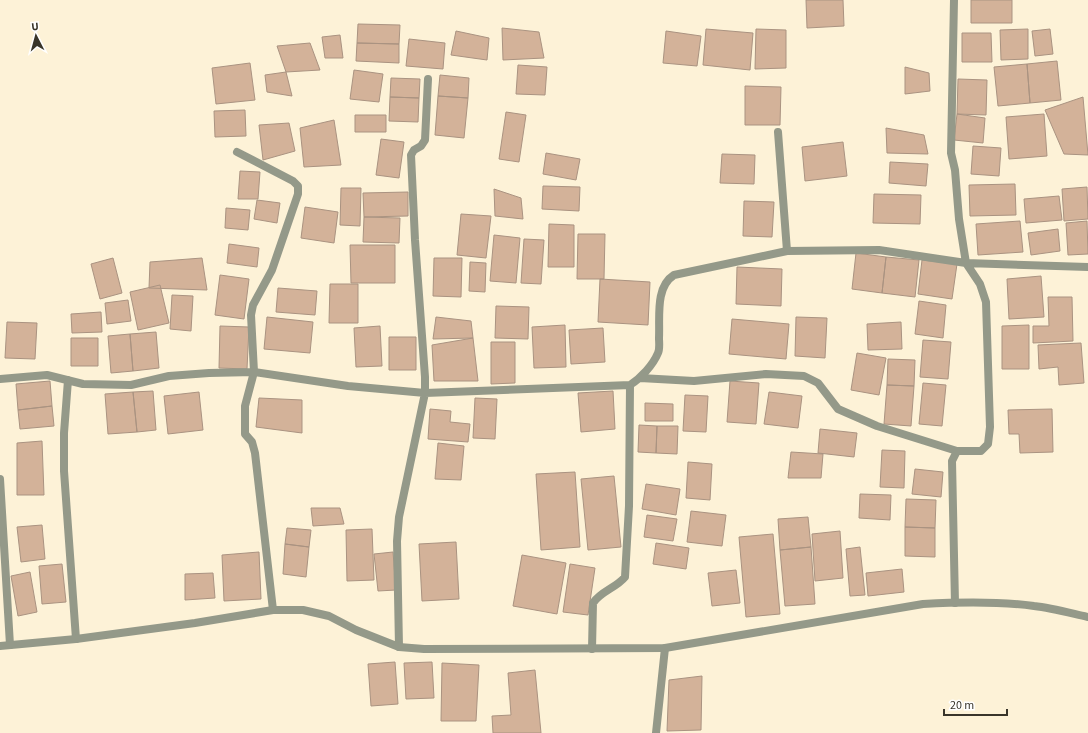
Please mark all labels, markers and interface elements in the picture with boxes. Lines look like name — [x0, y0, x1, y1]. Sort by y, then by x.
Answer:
north arrow — [16, 16, 56, 56]
text: U — [31, 19, 39, 34]
scale bar — [944, 691, 1007, 717]
text: 20 m — [950, 697, 974, 714]

